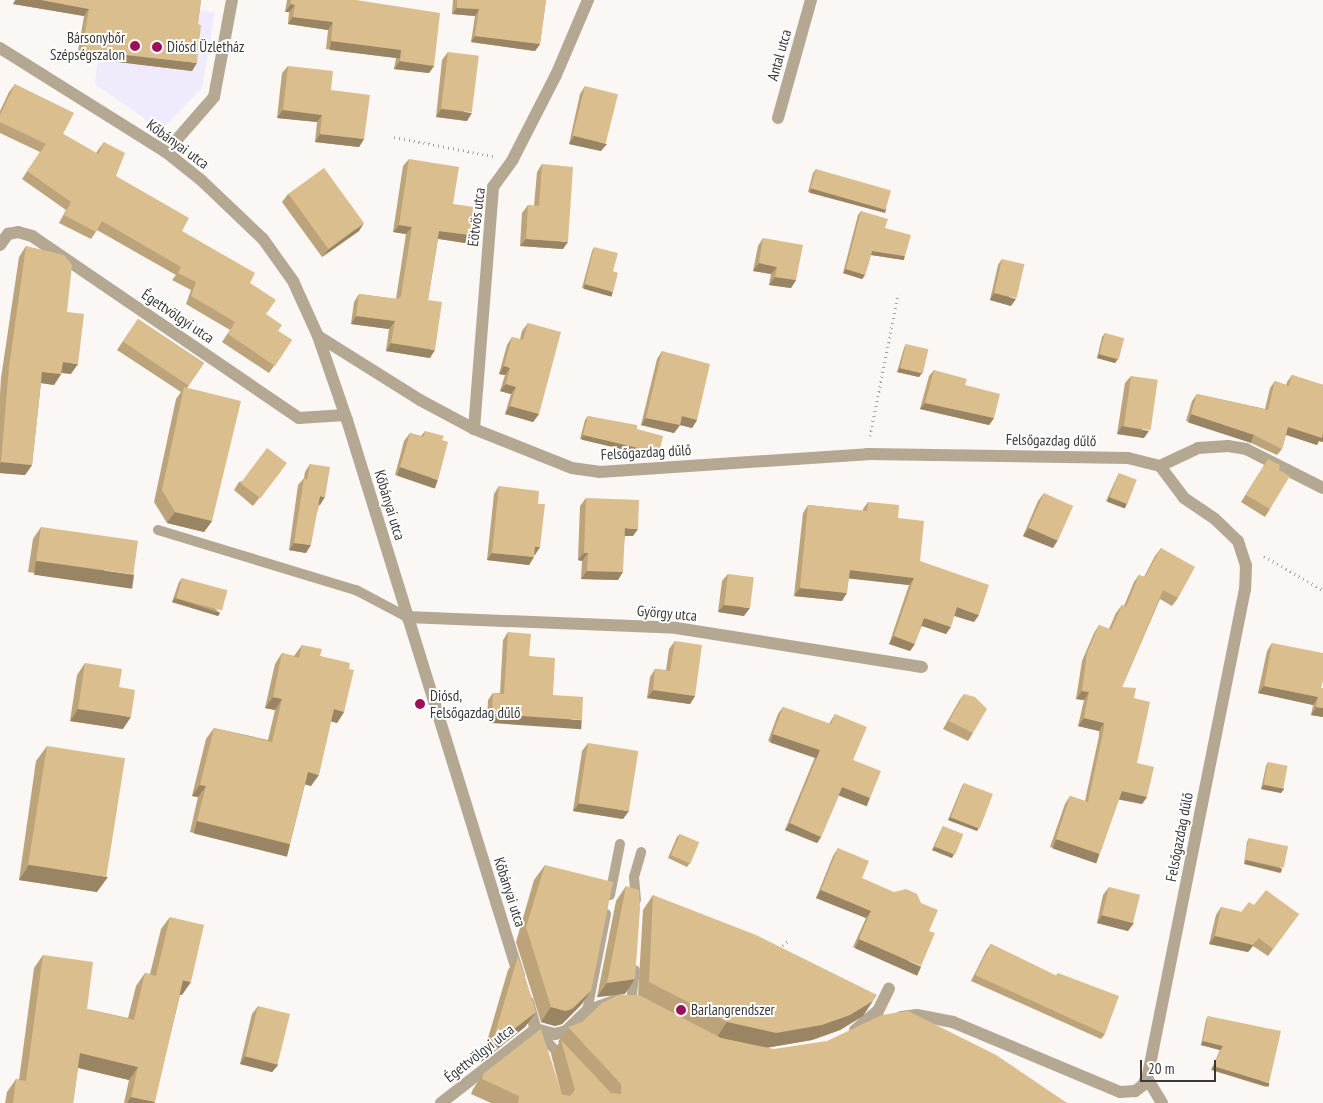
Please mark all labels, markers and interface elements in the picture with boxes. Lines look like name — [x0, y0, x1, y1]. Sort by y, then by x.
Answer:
street label: Antal utca — [763, 27, 795, 83]
place label: Bársonybőr Szépségszalon — [50, 28, 125, 63]
place label: Diósd Üzletház — [167, 38, 244, 56]
marker: Bársonybőr Szépségszalon — [129, 40, 141, 52]
marker: Diósd Üzletház — [151, 41, 163, 53]
street label: Kőbányai utca — [143, 115, 213, 173]
street label: Eötvös utca — [463, 186, 489, 248]
street label: Égettvölgyi utca — [138, 285, 218, 347]
street label: Felsőgazdag dűlő — [1006, 430, 1096, 450]
street label: Felsőgazdag dűlő — [600, 441, 692, 463]
street label: Kőbányai utca — [371, 468, 409, 542]
street label: György utca — [636, 601, 698, 625]
place label: Diósd, Felsőgazdag dűlő — [430, 686, 520, 721]
marker: Diósd, Felsőgazdag dűlő — [414, 698, 426, 710]
street label: Felsőgazdag dűlő — [1162, 791, 1196, 883]
street label: Kőbányai utca — [490, 855, 530, 929]
place label: Barlangrendszer — [691, 1001, 775, 1019]
marker: Barlangrendszer — [675, 1004, 687, 1016]
street label: Égettvölgyi utca — [441, 1020, 517, 1086]
scale bar — [1143, 1050, 1219, 1082]
text: 20 m — [1148, 1059, 1174, 1078]

